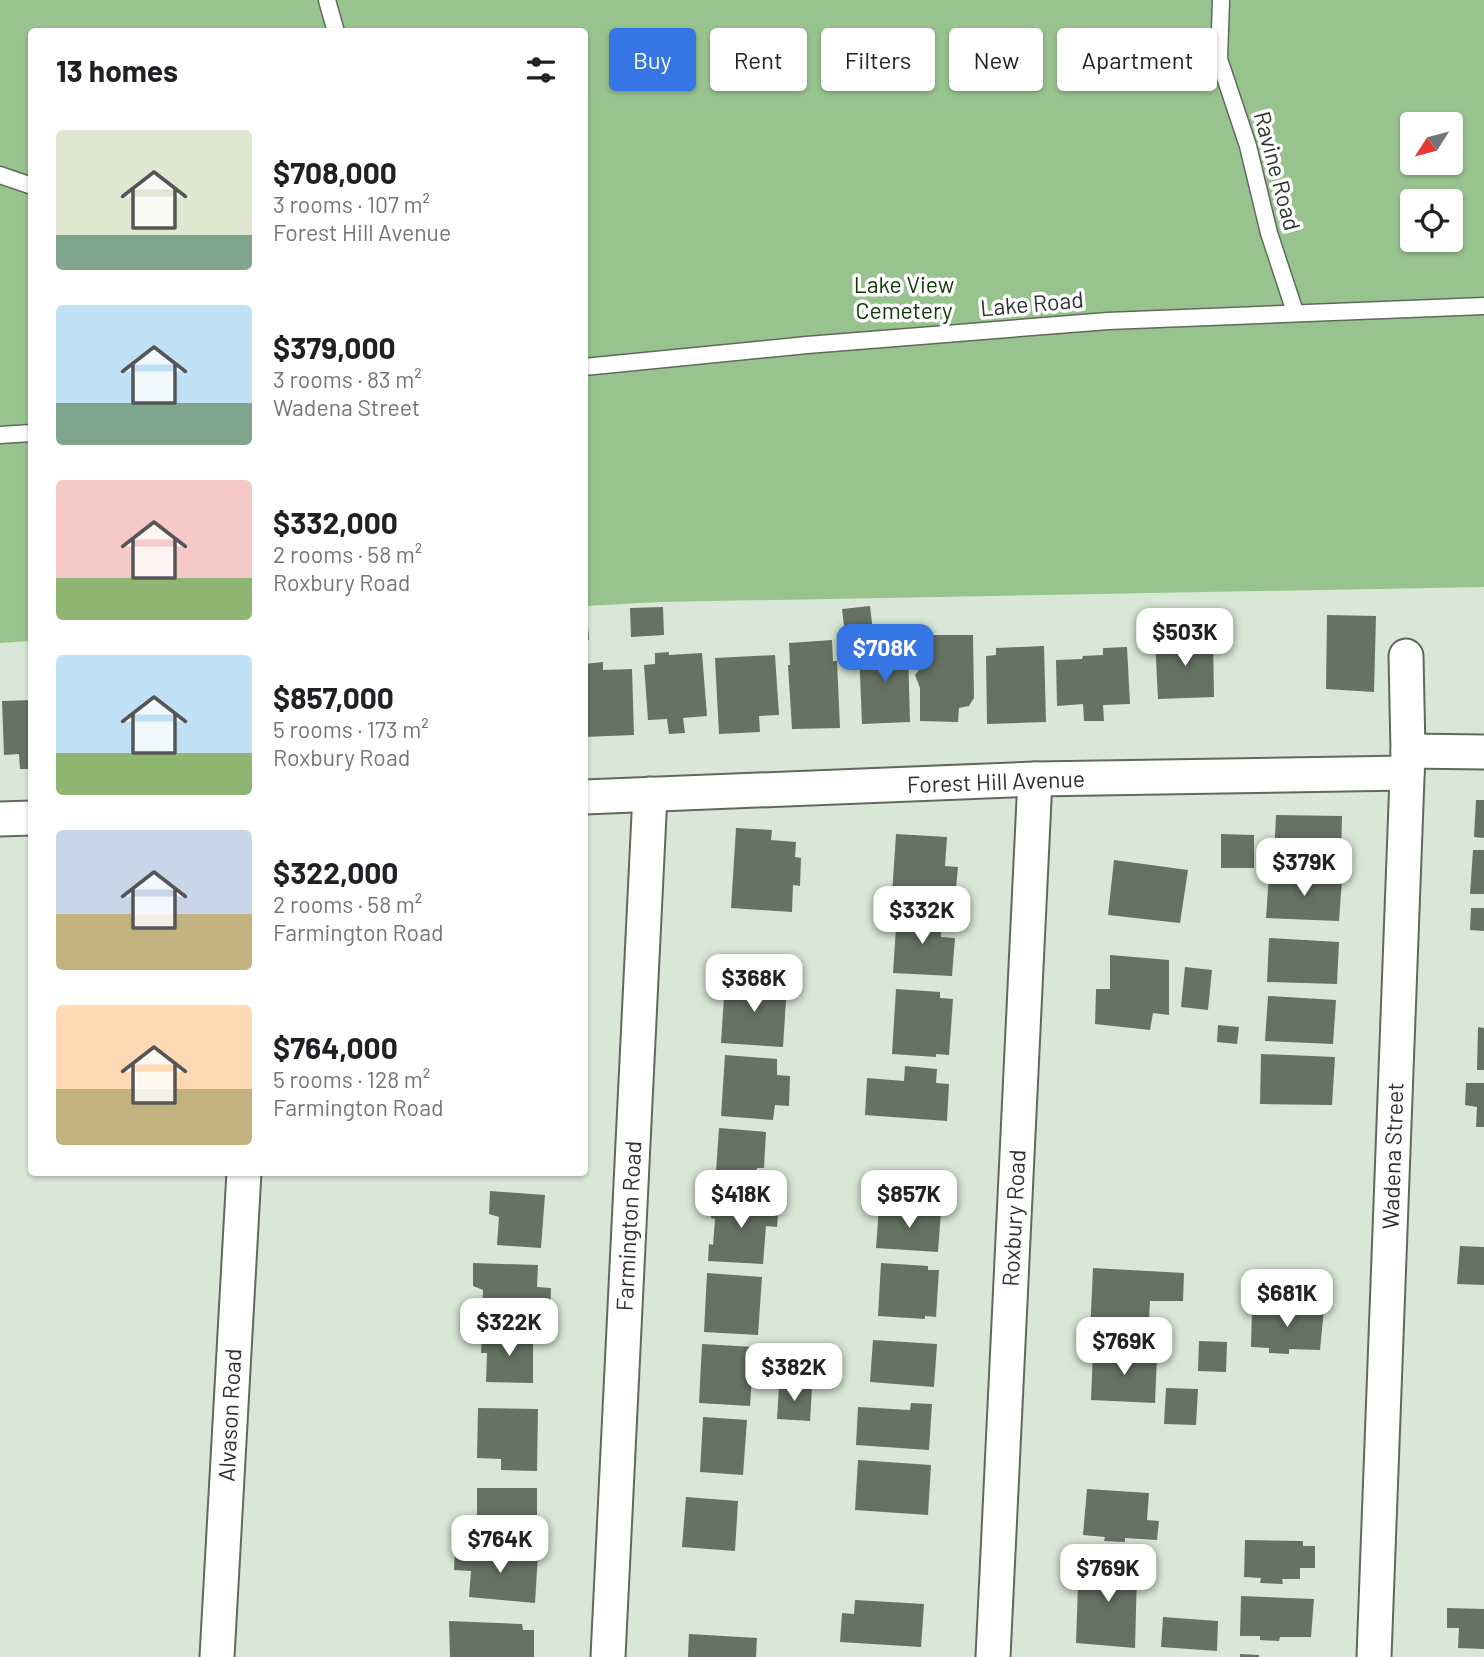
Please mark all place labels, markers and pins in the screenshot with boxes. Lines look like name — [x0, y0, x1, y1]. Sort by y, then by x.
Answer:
pin: $503K — [1136, 608, 1234, 668]
pin: $708K — [836, 624, 934, 684]
pin: $379K — [1255, 838, 1353, 898]
pin: $332K — [873, 886, 971, 946]
pin: $368K — [705, 954, 803, 1014]
pin: $418K — [692, 1170, 790, 1230]
pin: $857K — [860, 1170, 958, 1230]
pin: $681K — [1238, 1270, 1336, 1329]
pin: $322K — [460, 1298, 558, 1358]
pin: $769K — [1075, 1318, 1173, 1377]
pin: $382K — [745, 1344, 843, 1403]
pin: $764K — [451, 1516, 549, 1575]
pin: $769K — [1059, 1544, 1157, 1604]

